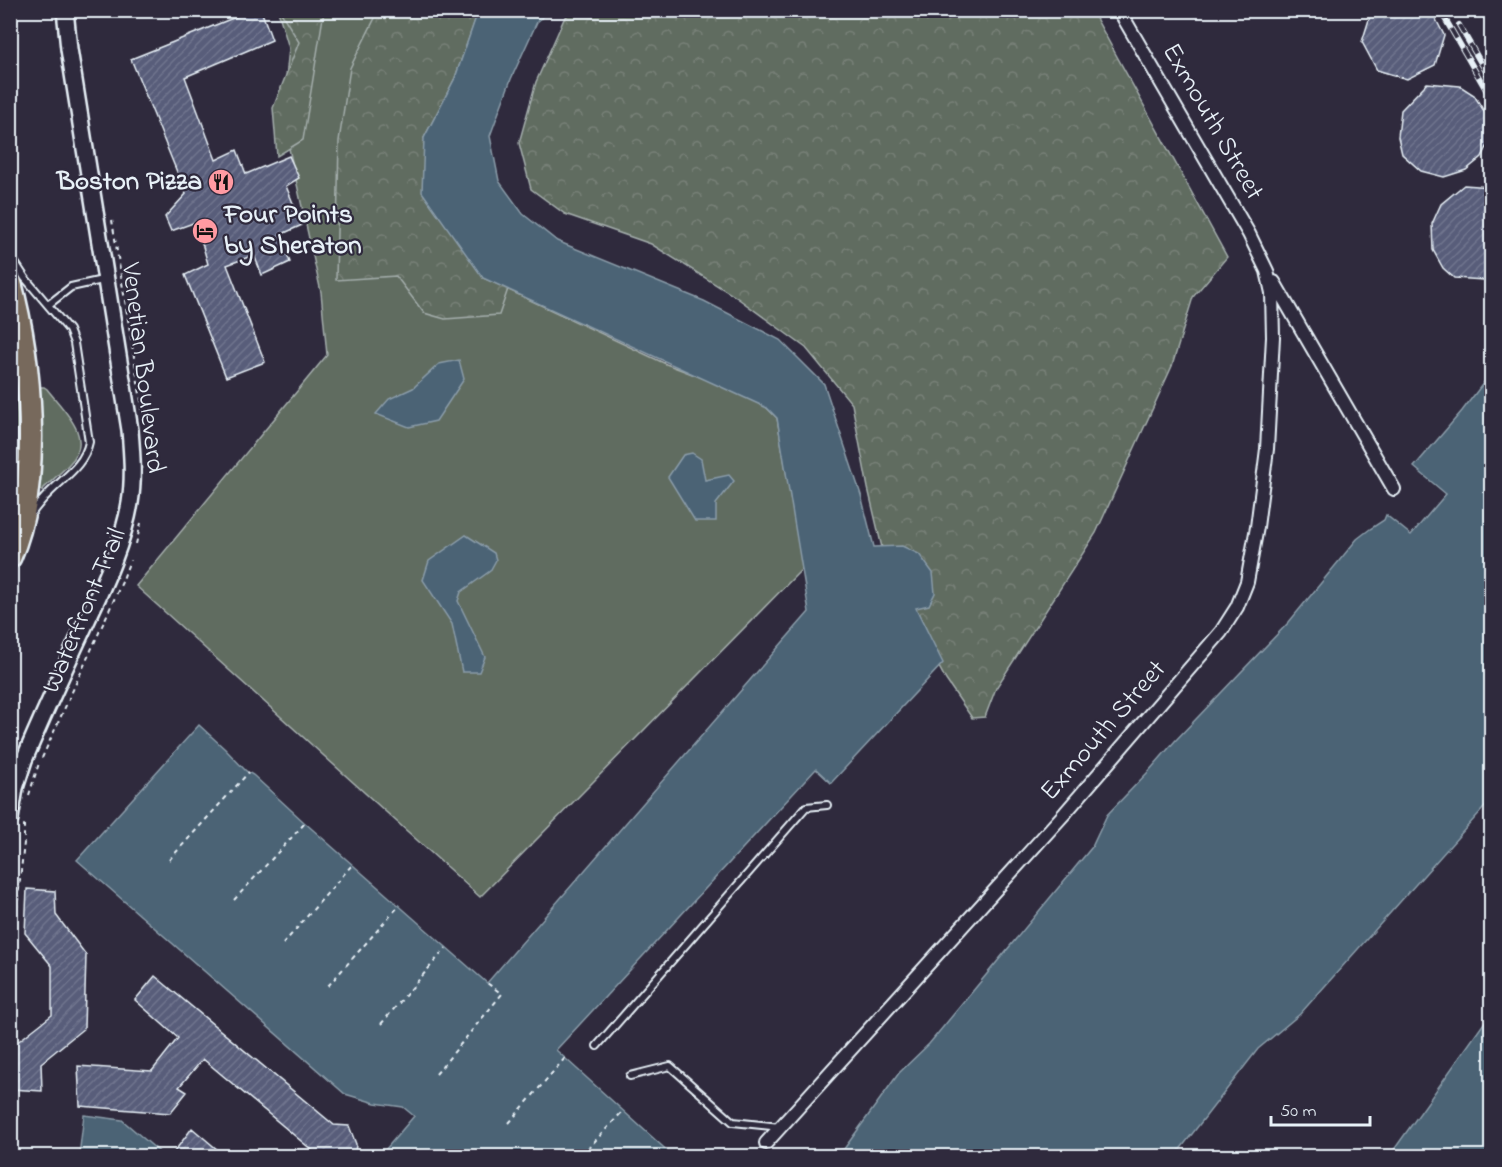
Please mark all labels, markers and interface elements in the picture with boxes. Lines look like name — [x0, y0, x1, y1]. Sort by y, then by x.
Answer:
street label: Exmouth Street — [1151, 36, 1273, 208]
place label: Boston Pizza — [55, 163, 202, 202]
restaurant icon: Boston Pizza — [206, 167, 236, 197]
place label: Four Points by Sheraton — [222, 196, 362, 266]
hotel icon: Four Points by Sheraton — [190, 216, 220, 246]
street label: Venetian Boulevard — [110, 260, 174, 475]
street label: Waterfront Trail — [33, 522, 137, 700]
street label: Exmouth Street — [1032, 652, 1176, 810]
scale bar — [1271, 1089, 1370, 1127]
text: 50 m — [1280, 1099, 1317, 1125]

